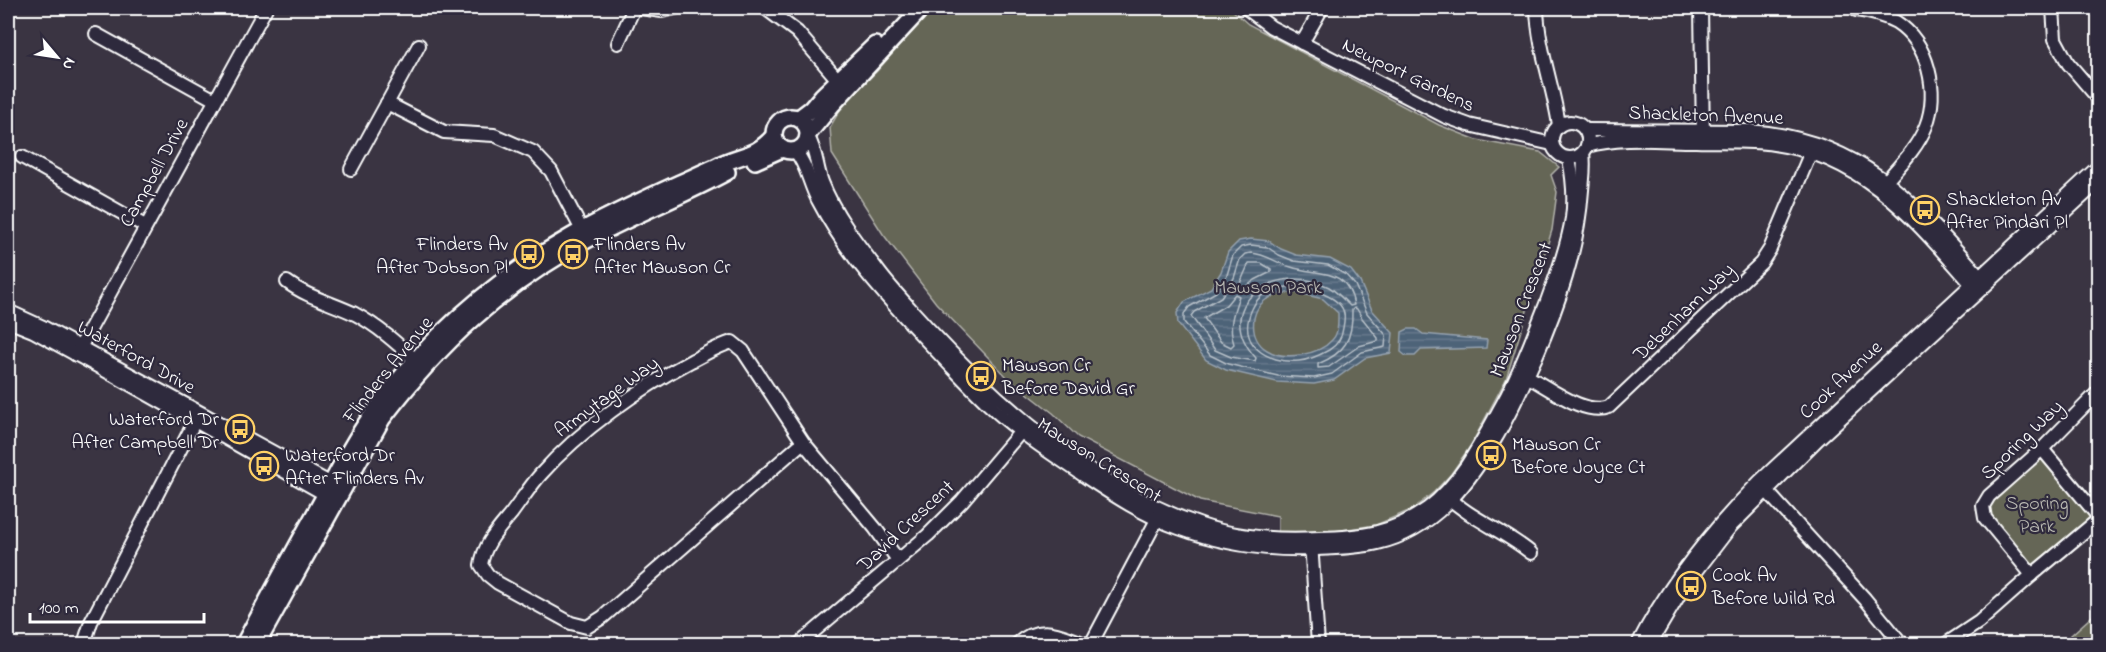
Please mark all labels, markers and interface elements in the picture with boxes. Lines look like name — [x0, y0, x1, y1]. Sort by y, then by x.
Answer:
north arrow — [27, 27, 87, 87]
street label: Newport Gardens — [1337, 32, 1479, 121]
text: N — [55, 53, 81, 74]
street label: Shackleton Avenue — [1628, 99, 1784, 134]
street label: Campbell Drive — [113, 113, 197, 233]
place label: Shackleton Av After Pindari Pl — [1946, 186, 2068, 238]
bus stop icon: Shackleton Av After Pindari Pl — [1909, 194, 1941, 226]
place label: Flinders Av After Dobson Pl — [376, 231, 508, 283]
place label: Flinders Av After Mawson Cr — [593, 231, 731, 283]
bus stop icon: Flinders Av After Dobson Pl — [513, 238, 545, 270]
bus stop icon: Flinders Av After Mawson Cr — [557, 238, 589, 270]
street label: Mawson Crescent — [1483, 238, 1561, 381]
street label: Debenham Way — [1627, 257, 1742, 370]
park label: Mawson Park — [1214, 274, 1322, 303]
street label: Flinders Avenue — [336, 310, 442, 431]
street label: Waterford Drive — [72, 314, 200, 403]
street label: Cook Avenue — [1794, 334, 1890, 427]
street label: Armytage Way — [549, 350, 666, 447]
place label: Mawson Cr Before David Gr — [1001, 352, 1136, 404]
bus stop icon: Mawson Cr Before David Gr — [965, 360, 997, 392]
street label: Sporing Way — [1975, 394, 2071, 488]
place label: Waterford Dr After Campbell Dr — [72, 406, 220, 458]
street label: Mawson Crescent — [1031, 411, 1167, 511]
bus stop icon: Waterford Dr After Campbell Dr — [224, 413, 256, 445]
place label: Mawson Cr Before Joyce Ct — [1511, 431, 1646, 483]
bus stop icon: Mawson Cr Before Joyce Ct — [1475, 439, 1507, 471]
place label: Waterford Dr After Flinders Av — [285, 442, 424, 494]
bus stop icon: Waterford Dr After Flinders Av — [248, 450, 280, 482]
street label: David Crescent — [851, 474, 962, 580]
park label: Sporing Park — [2006, 490, 2068, 542]
place label: Cook Av Before Wild Rd — [1711, 562, 1835, 614]
bus stop icon: Cook Av Before Wild Rd — [1675, 570, 1707, 602]
scale bar — [30, 586, 204, 624]
text: 100 m — [39, 596, 79, 622]

